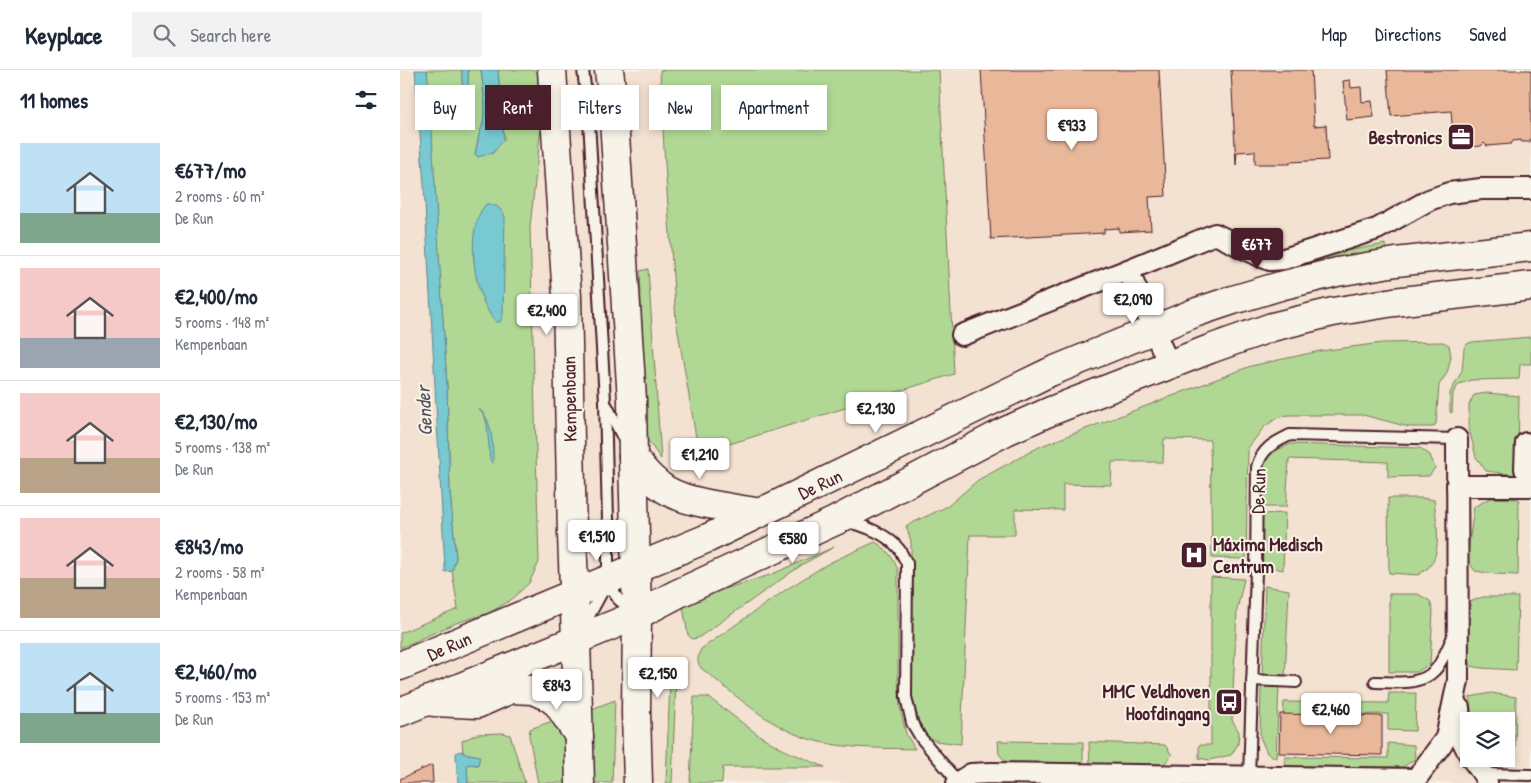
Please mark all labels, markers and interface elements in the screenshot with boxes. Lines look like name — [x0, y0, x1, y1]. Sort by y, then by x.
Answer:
search box — [132, 12, 482, 57]
text: Keyplace — [25, 19, 102, 51]
icon: search — [150, 21, 178, 49]
text: Search here — [190, 22, 271, 48]
text: Map — [1322, 22, 1347, 47]
text: Directions — [1375, 22, 1441, 47]
text: Saved — [1469, 22, 1506, 47]
chip: Buy — [415, 85, 475, 130]
chip: Rent — [485, 85, 551, 130]
chip: Filters — [561, 85, 639, 130]
chip: New — [649, 85, 711, 130]
chip: Apartment — [721, 85, 827, 130]
text: 11 homes — [20, 86, 88, 115]
icon: filters — [352, 86, 380, 114]
pin: €933 — [1042, 108, 1102, 151]
text: €933 — [1058, 114, 1086, 136]
office icon: Bestronics — [1446, 122, 1476, 152]
place label: Bestronics — [1368, 124, 1443, 150]
text: €677/mo — [175, 156, 246, 185]
icon: home — [60, 163, 120, 223]
text: 2 rooms · 60 m² — [175, 185, 265, 207]
text: De Run — [175, 207, 214, 229]
pin: €677 — [1227, 228, 1287, 270]
text: €677 — [1242, 233, 1272, 255]
text: €2,400/mo — [175, 282, 258, 311]
pin: €2,090 — [1092, 282, 1174, 325]
icon: home — [60, 288, 120, 348]
text: €2,090 — [1114, 288, 1152, 310]
pin: €2,400 — [506, 294, 588, 336]
text: €2,400 — [528, 299, 566, 321]
text: 5 rooms · 148 m² — [175, 311, 269, 333]
text: Kempenbaan — [175, 333, 247, 355]
street label: Kempenbaan — [555, 356, 583, 442]
water label: Gender — [409, 383, 438, 437]
pin: €2,130 — [835, 392, 917, 434]
text: €2,130 — [857, 397, 895, 419]
text: €2,130/mo — [175, 407, 257, 436]
icon: home — [60, 413, 120, 473]
text: 5 rooms · 138 m² — [175, 436, 270, 458]
pin: €1,210 — [659, 438, 741, 480]
text: €1,210 — [681, 443, 719, 465]
text: De Run — [175, 458, 214, 480]
street label: De Run — [794, 463, 846, 505]
street label: De Run — [1244, 468, 1272, 514]
pin: €1,510 — [556, 520, 638, 562]
pin: €580 — [763, 522, 823, 564]
text: €1,510 — [579, 525, 615, 547]
text: €580 — [779, 527, 807, 549]
place label: Máxima Medisch Centrum — [1213, 531, 1322, 579]
text: €843/mo — [175, 532, 243, 561]
icon: home — [60, 538, 120, 598]
hospital icon: Máxima Medisch Centrum — [1179, 540, 1209, 570]
text: 2 rooms · 58 m² — [175, 561, 265, 583]
text: Kempenbaan — [175, 583, 247, 605]
street label: De Run — [423, 625, 475, 667]
pin: €2,150 — [617, 656, 699, 699]
text: €2,460/mo — [175, 657, 256, 686]
text: €2,150 — [639, 662, 677, 684]
icon: home — [60, 663, 120, 723]
pin: €843 — [527, 668, 587, 711]
text: €843 — [543, 674, 571, 696]
place label: MMC Veldhoven Hoofdingang — [1103, 678, 1211, 727]
text: 5 rooms · 153 m² — [175, 686, 270, 708]
bus stop icon: MMC Veldhoven Hoofdingang — [1214, 687, 1244, 717]
pin: €2,460 — [1290, 692, 1372, 735]
text: €2,460 — [1312, 698, 1350, 720]
text: De Run — [175, 708, 214, 730]
map controls — [1460, 712, 1515, 767]
button: layers — [1460, 712, 1515, 767]

